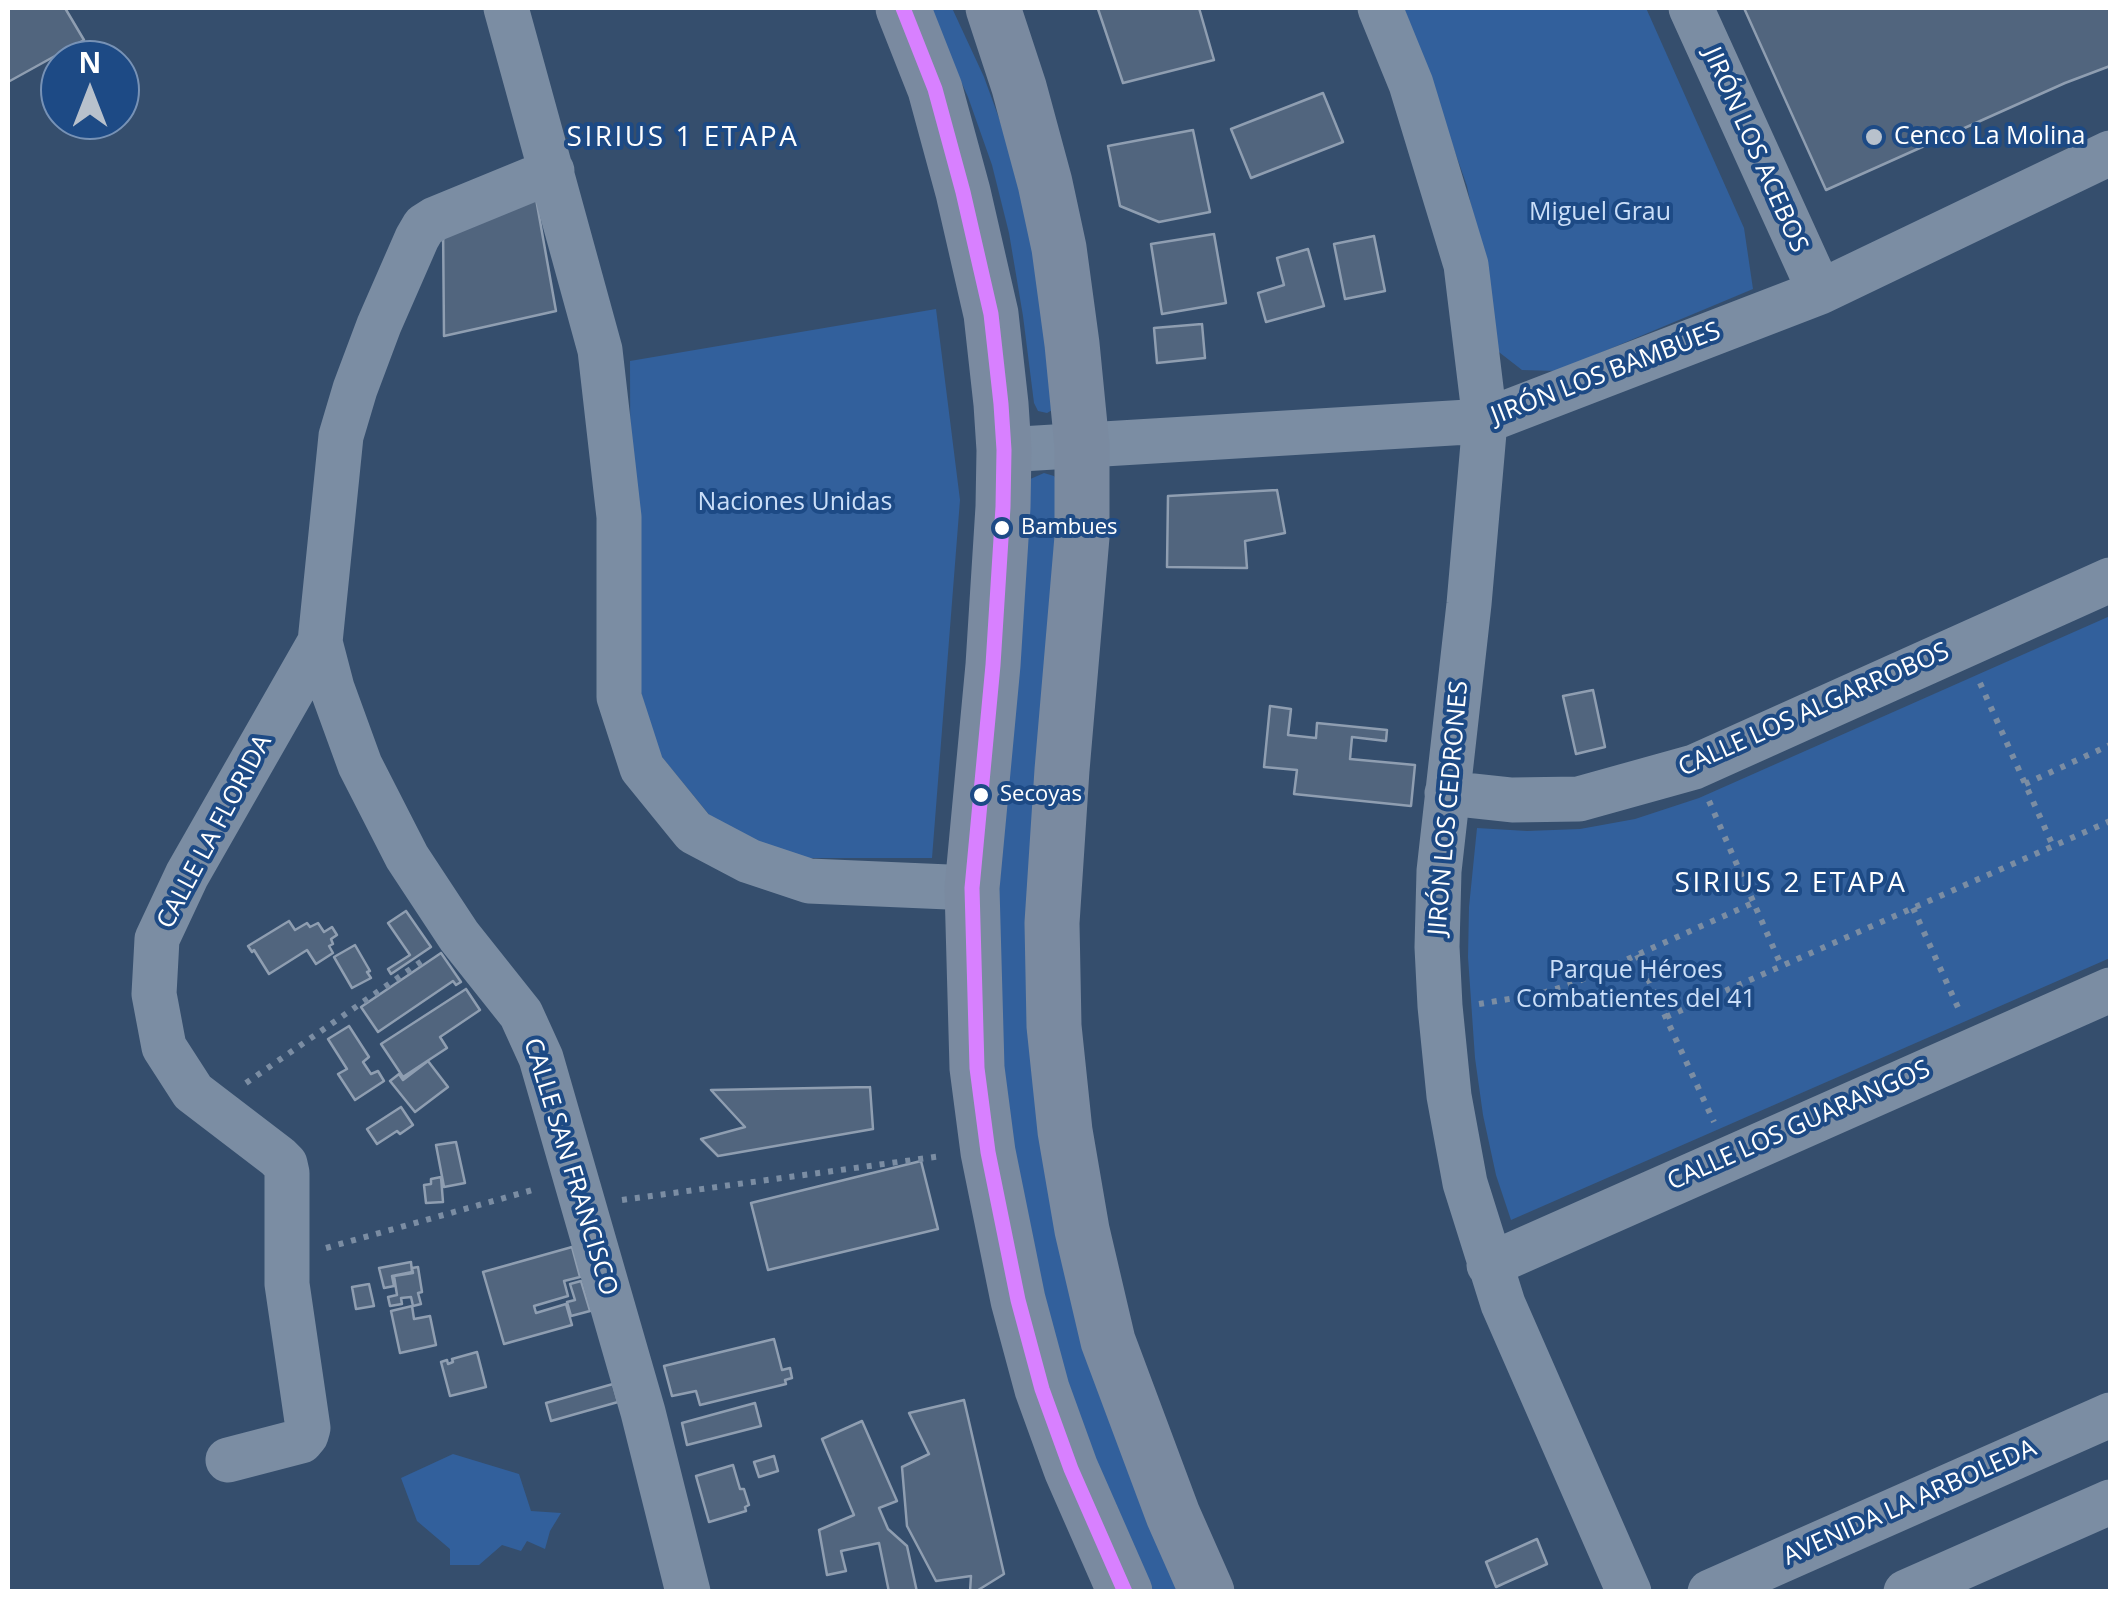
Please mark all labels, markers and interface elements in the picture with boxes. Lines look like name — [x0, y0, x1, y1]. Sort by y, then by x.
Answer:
north arrow — [40, 40, 140, 140]
text: N — [79, 43, 101, 81]
street label: JIRÓN LOS ACEBOS — [1696, 43, 1814, 257]
district label: SIRIUS 1 ETAPA — [567, 121, 799, 155]
place label: Cenco La Molina — [1894, 122, 2085, 152]
marker: Cenco La Molina — [1863, 126, 1885, 148]
park label: Miguel Grau — [1529, 198, 1671, 228]
street label: JIRÓN LOS BAMBÚES — [1487, 316, 1725, 432]
park label: Naciones Unidas — [698, 488, 892, 518]
place label: Bambues — [1021, 515, 1118, 541]
marker: Bambues — [992, 518, 1012, 538]
street label: CALLE LOS ALGARROBOS — [1674, 637, 1954, 783]
street label: JIRÓN LOS CEDRONES — [1423, 679, 1475, 937]
street label: CALLE LA FLORIDA — [151, 730, 279, 934]
place label: Secoyas — [1000, 782, 1082, 808]
marker: Secoyas — [971, 785, 991, 805]
district label: SIRIUS 2 ETAPA — [1675, 867, 1907, 901]
park label: Parque Héroes Combatientes del 41 — [1516, 956, 1756, 1015]
street label: CALLE SAN FRANCISCO — [517, 1035, 623, 1299]
street label: CALLE LOS GUARANGOS — [1663, 1054, 1935, 1198]
street label: AVENIDA LA ARBOLEDA — [1779, 1434, 2041, 1572]

